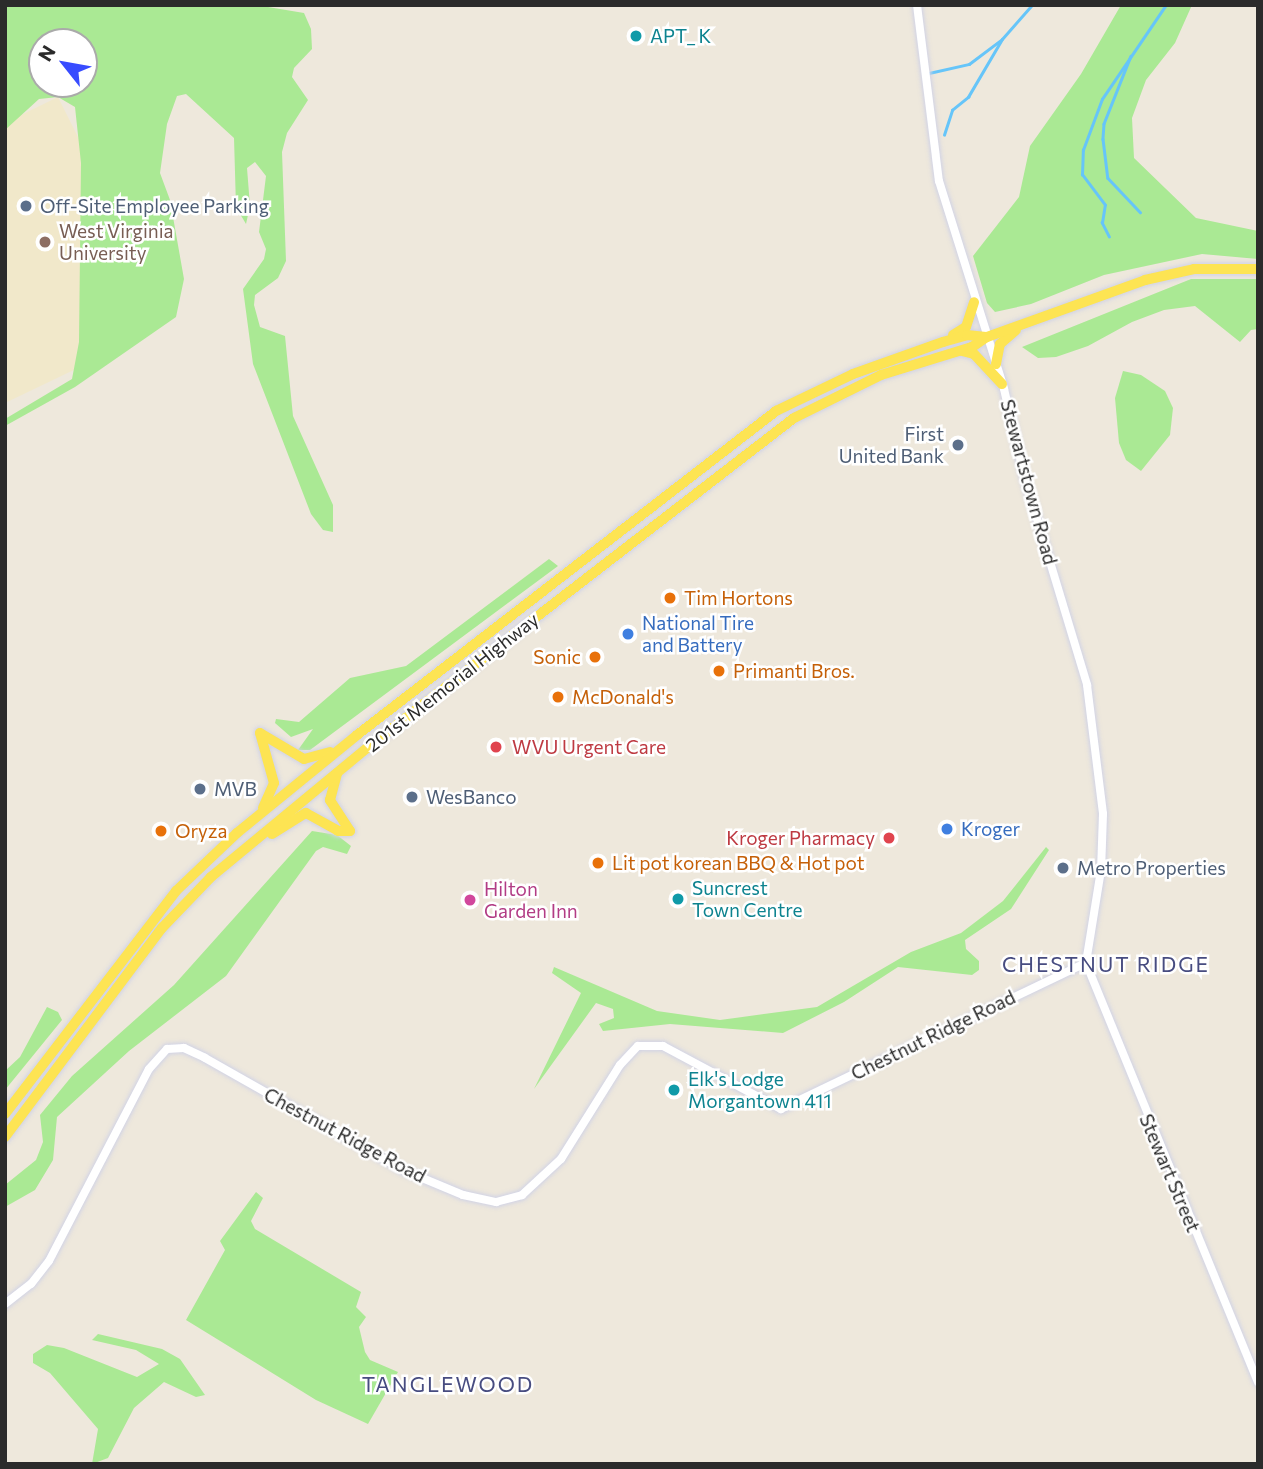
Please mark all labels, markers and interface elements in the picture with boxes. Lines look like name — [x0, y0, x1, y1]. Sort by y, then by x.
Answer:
place label: APT_ K — [650, 25, 711, 47]
north arrow — [28, 28, 98, 98]
marker: APT_ K — [628, 28, 644, 44]
text: N — [33, 41, 60, 65]
place label: Off-Site Employee Parking — [40, 195, 269, 217]
marker: Off-Site Employee Parking — [18, 198, 34, 214]
place label: West Virginia University — [59, 220, 173, 264]
marker: West Virginia University — [37, 234, 53, 250]
street label: Stewartstown Road — [996, 397, 1062, 567]
place label: First United Bank — [839, 423, 944, 467]
marker: First United Bank — [950, 437, 966, 453]
place label: Tim Hortons — [684, 587, 793, 609]
marker: Tim Hortons — [662, 590, 678, 606]
street label: 201st Memorial Highway — [361, 608, 543, 756]
place label: National Tire and Battery — [642, 612, 754, 656]
marker: National Tire and Battery — [620, 626, 636, 642]
place label: Sonic — [533, 646, 581, 668]
marker: Sonic — [587, 649, 603, 665]
place label: Primanti Bros. — [733, 660, 855, 682]
marker: Primanti Bros. — [711, 663, 727, 679]
place label: McDonald's — [572, 686, 674, 708]
marker: McDonald's — [550, 689, 566, 705]
place label: WVU Urgent Care — [512, 736, 666, 758]
marker: WVU Urgent Care — [486, 737, 506, 757]
place label: MVB — [214, 778, 257, 800]
marker: MVB — [192, 781, 208, 797]
place label: WesBanco — [426, 786, 517, 808]
marker: WesBanco — [404, 789, 420, 805]
place label: Kroger — [961, 818, 1020, 840]
place label: Oryza — [175, 820, 227, 842]
marker: Kroger — [939, 821, 955, 837]
marker: Oryza — [153, 823, 169, 839]
place label: Kroger Pharmacy — [726, 827, 875, 849]
marker: Kroger Pharmacy — [881, 830, 897, 846]
place label: Lit pot korean BBQ & Hot pot — [612, 852, 864, 874]
marker: Lit pot korean BBQ & Hot pot — [590, 855, 606, 871]
place label: Metro Properties — [1077, 857, 1226, 879]
marker: Metro Properties — [1055, 860, 1071, 876]
place label: Suncrest Town Centre — [692, 877, 802, 921]
place label: Hilton Garden Inn — [484, 878, 578, 922]
marker: Suncrest Town Centre — [670, 891, 686, 907]
marker: Hilton Garden Inn — [462, 892, 478, 908]
district label: CHESTNUT RIDGE — [1004, 951, 1208, 977]
street label: Chestnut Ridge Road — [847, 985, 1019, 1085]
place label: Elk's Lodge Morgantown 411 — [688, 1068, 832, 1112]
marker: Elk's Lodge Morgantown 411 — [666, 1082, 682, 1098]
street label: Chestnut Ridge Road — [260, 1083, 430, 1187]
street label: Stewart Street — [1135, 1111, 1205, 1235]
district label: TANGLEWOOD — [363, 1371, 533, 1397]

